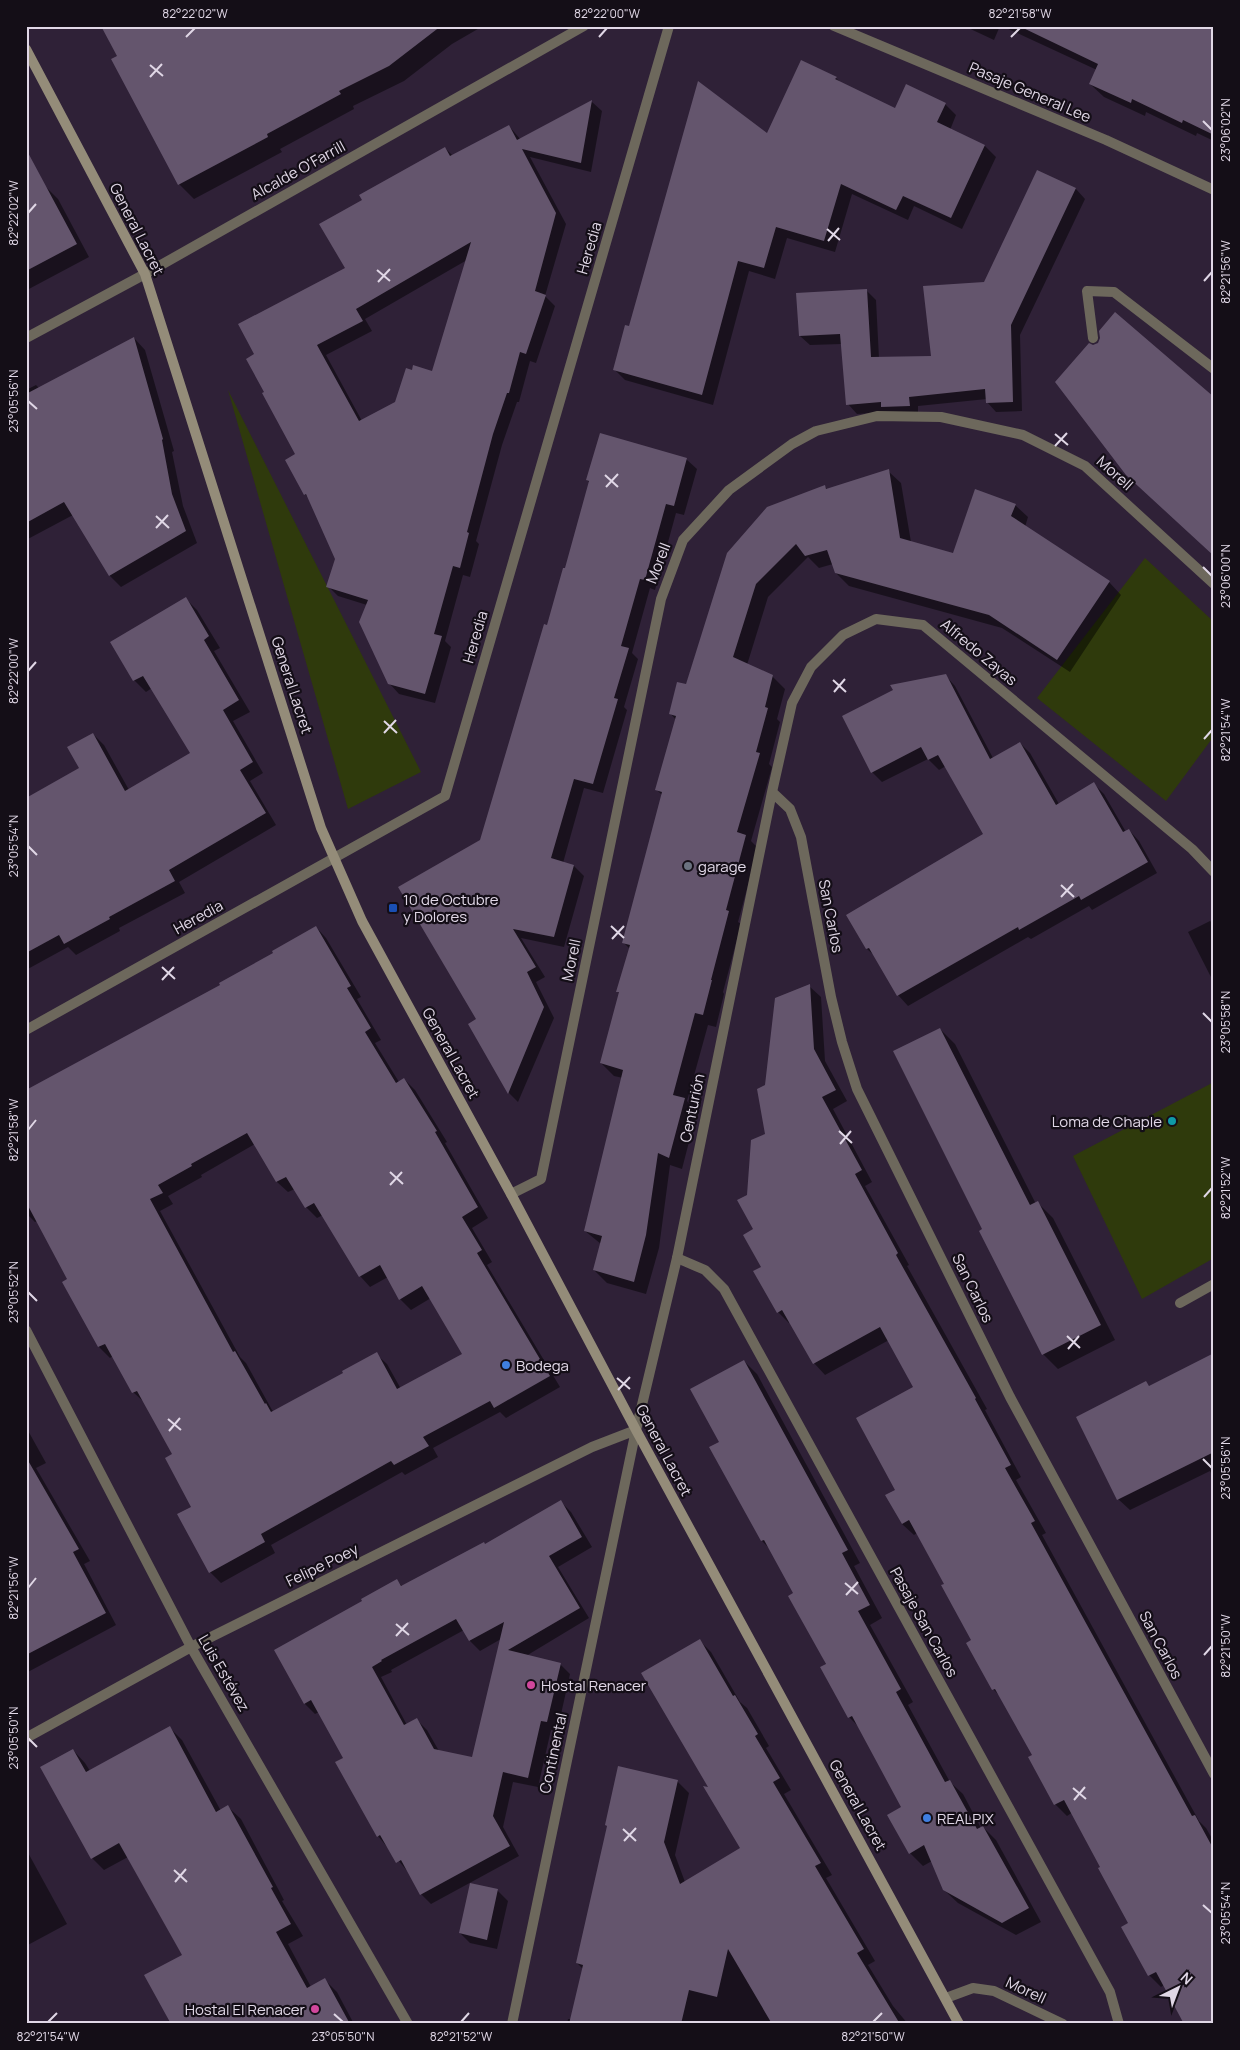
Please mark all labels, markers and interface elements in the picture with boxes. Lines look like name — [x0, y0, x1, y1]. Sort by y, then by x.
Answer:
text: 82°22'02"W — [162, 5, 229, 22]
text: 82°22'00"W — [574, 5, 641, 22]
text: 82°21'58"W — [988, 5, 1052, 22]
street label: Pasaje General Lee — [966, 57, 1094, 127]
text: 23°06'02"N — [1217, 98, 1234, 162]
street label: Alcalde O'Farrill — [247, 135, 349, 205]
text: 82°22'02"W — [5, 179, 22, 246]
street label: General Lacret — [105, 179, 169, 279]
street label: Heredia — [571, 219, 607, 277]
text: 82°21'56"W — [1217, 239, 1234, 304]
text: 23°05'56"N — [5, 370, 22, 432]
street label: Morell — [1092, 451, 1138, 495]
street label: Morell — [641, 539, 675, 587]
text: 23°06'00"N — [1217, 544, 1234, 608]
street label: Heredia — [457, 608, 493, 666]
street label: Alfredo Zayas — [936, 614, 1022, 690]
street label: General Lacret — [266, 634, 318, 736]
text: 82°22'00"W — [5, 637, 22, 704]
text: 82°21'54"W — [1217, 698, 1234, 761]
text: 23°05'54"N — [5, 815, 22, 877]
place label: garage — [698, 856, 747, 877]
marker: garage — [682, 860, 694, 872]
street label: San Carlos — [814, 878, 848, 955]
place label: 10 de Octubre y Dolores — [403, 889, 499, 927]
street label: Heredia — [169, 895, 227, 939]
marker: 10 de Octubre y Dolores — [387, 902, 399, 914]
street label: Morell — [556, 937, 586, 983]
text: 23°05'58"N — [1217, 991, 1234, 1053]
street label: General Lacret — [417, 1004, 485, 1102]
street label: Centurión — [674, 1072, 710, 1144]
text: 82°21'58"W — [5, 1098, 22, 1162]
place label: Loma de Chaple — [1052, 1111, 1162, 1132]
marker: Loma de Chaple — [1166, 1115, 1178, 1127]
text: 82°21'52"W — [1217, 1156, 1234, 1219]
street label: San Carlos — [947, 1250, 999, 1326]
text: 23°05'52"N — [5, 1261, 22, 1323]
place label: Bodega — [516, 1355, 569, 1376]
marker: Bodega — [500, 1359, 512, 1371]
street label: General Lacret — [631, 1400, 697, 1500]
text: 23°05'56"N — [1217, 1437, 1234, 1499]
street label: Felipe Poey — [282, 1538, 362, 1592]
text: 82°21'56"W — [5, 1555, 22, 1620]
street label: Pasaje San Carlos — [885, 1563, 963, 1681]
street label: San Carlos — [1134, 1607, 1188, 1683]
text: 82°21'50"W — [1217, 1613, 1234, 1678]
street label: Luis Estévez — [193, 1631, 255, 1715]
place label: Hostal Renacer — [541, 1675, 647, 1696]
marker: Hostal Renacer — [525, 1679, 537, 1691]
text: 23°05'50"N — [5, 1707, 22, 1769]
street label: Continental — [534, 1711, 572, 1795]
street label: General Lacret — [824, 1756, 892, 1854]
place label: REALPIX — [937, 1808, 994, 1829]
marker: REALPIX — [921, 1812, 933, 1824]
text: 23°05'54"N — [1217, 1882, 1234, 1944]
north arrow — [1152, 1962, 1202, 2012]
text: N — [1177, 1968, 1197, 1988]
street label: Morell — [1002, 1971, 1050, 2009]
place label: Hostal El Renacer — [185, 1999, 306, 2020]
marker: Hostal El Renacer — [309, 2003, 321, 2015]
text: 82°21'54"W — [17, 2028, 80, 2045]
text: 23°05'50"N — [312, 2028, 374, 2045]
text: 82°21'52"W — [430, 2028, 493, 2045]
text: 82°21'50"W — [841, 2028, 906, 2045]

